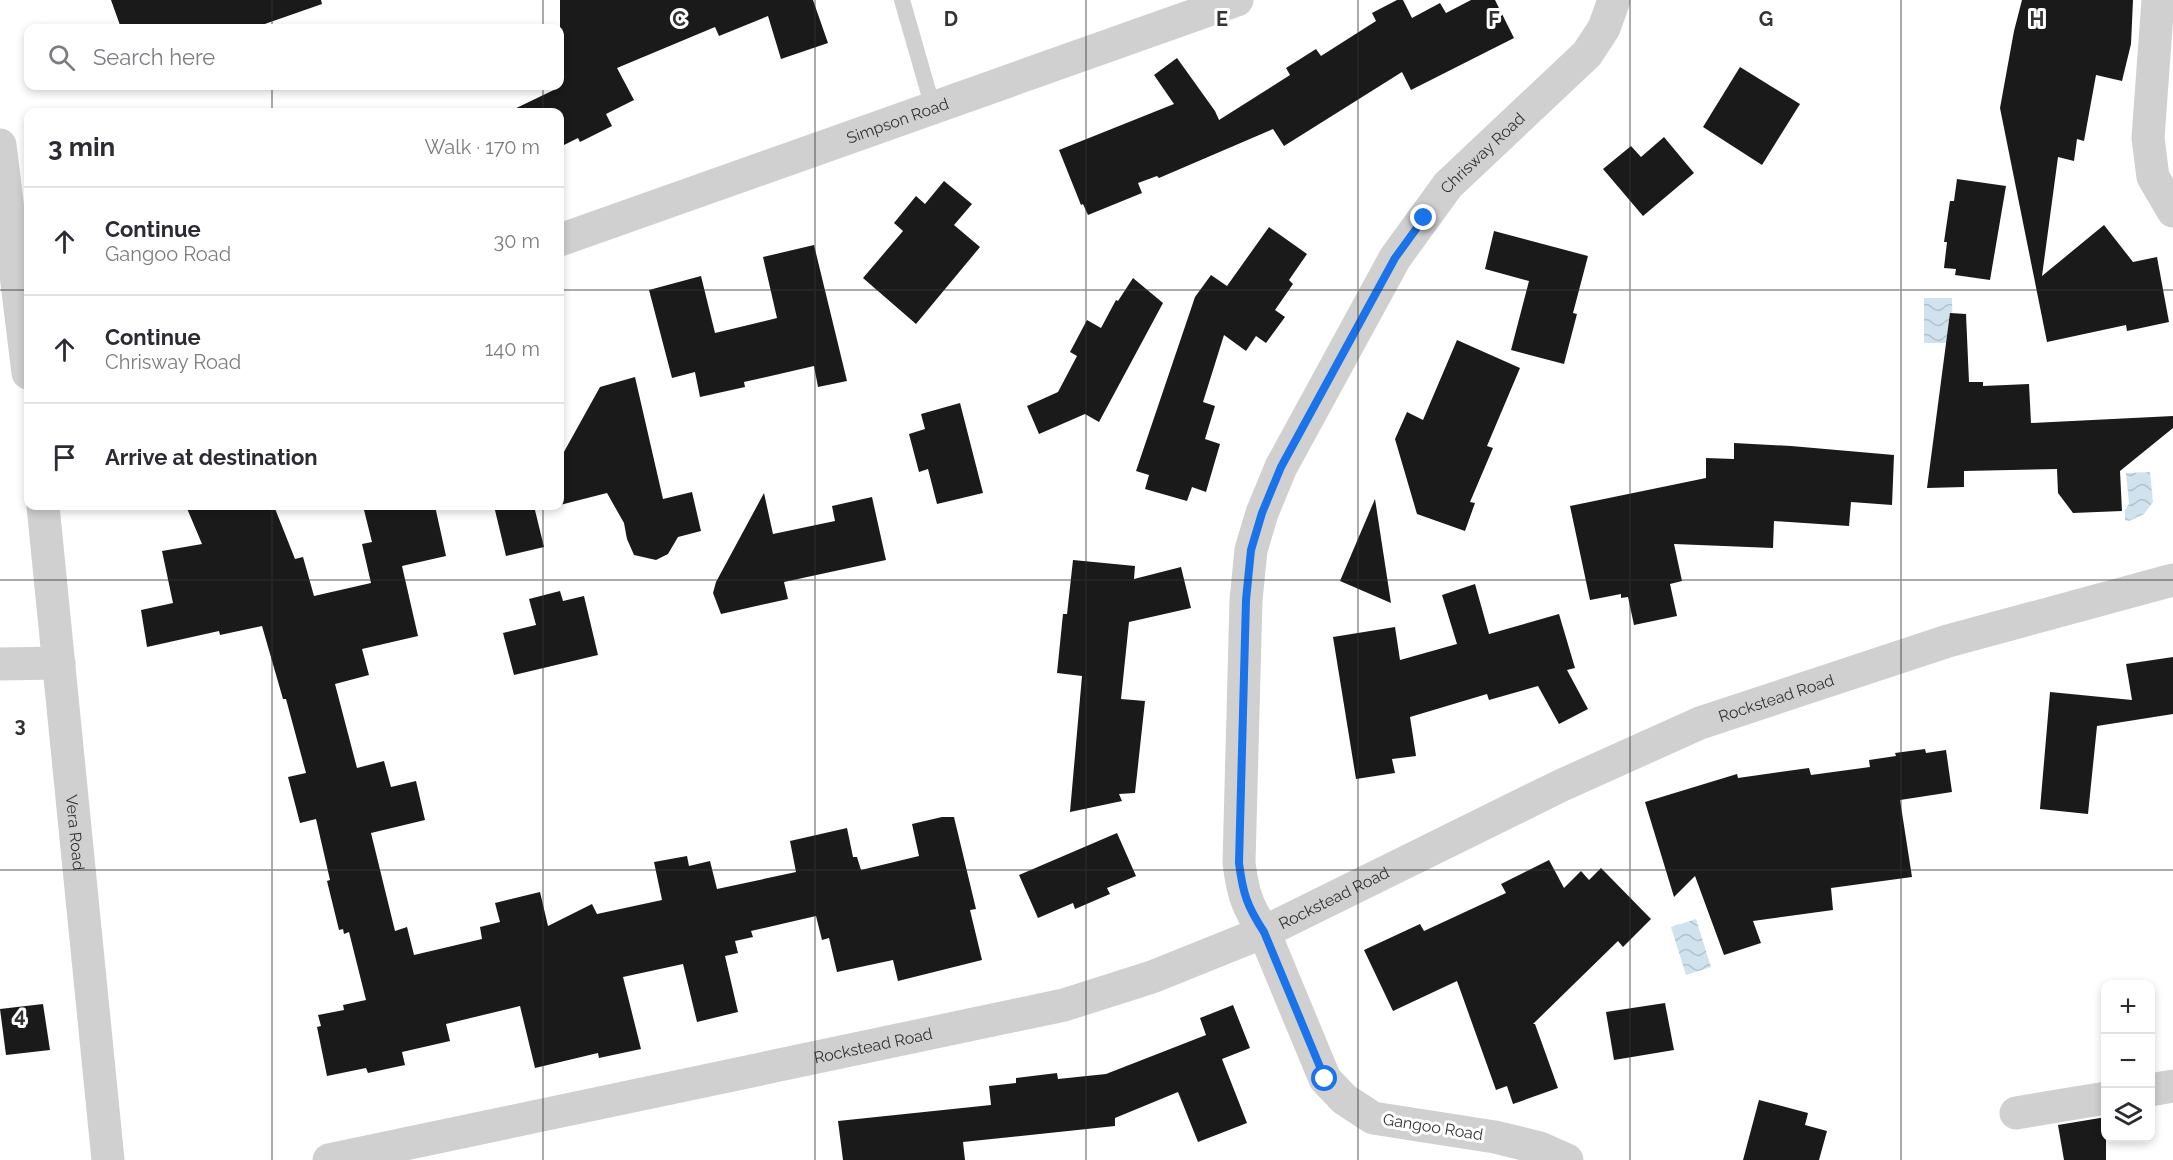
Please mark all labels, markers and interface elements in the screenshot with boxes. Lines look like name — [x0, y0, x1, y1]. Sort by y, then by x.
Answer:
text: C — [672, 7, 686, 31]
text: D — [944, 7, 958, 31]
text: E — [1216, 7, 1228, 31]
text: F — [1488, 7, 1500, 31]
text: G — [1759, 7, 1773, 31]
text: H — [2030, 7, 2044, 31]
search box — [24, 24, 564, 90]
icon: search — [45, 41, 78, 74]
text: Search here — [93, 44, 215, 70]
street label: Simpson Road — [844, 94, 951, 147]
street label: Chrisway Road — [1436, 108, 1528, 197]
text: 3 min — [48, 132, 115, 162]
text: Walk · 170 m — [424, 135, 540, 159]
route end — [1410, 204, 1436, 230]
text: Continue — [105, 216, 201, 242]
icon: ahead — [48, 225, 81, 258]
text: 30 m — [494, 229, 540, 253]
text: Gangoo Road — [105, 242, 231, 266]
text: Continue — [105, 324, 201, 350]
icon: ahead — [48, 333, 81, 366]
text: 140 m — [485, 337, 540, 361]
text: Chrisway Road — [105, 350, 241, 374]
icon: arrive — [48, 441, 81, 474]
text: Arrive at destination — [105, 444, 318, 470]
street label: Rockstead Road — [1716, 670, 1836, 726]
text: 3 — [14, 713, 26, 737]
street label: Vera Road — [62, 794, 89, 871]
street label: Rockstead Road — [1275, 862, 1392, 933]
map controls — [2101, 980, 2155, 1142]
button: + — [2101, 980, 2155, 1034]
text: 4 — [14, 1003, 26, 1027]
street label: Rockstead Road — [812, 1024, 934, 1067]
button: − — [2101, 1034, 2155, 1088]
route start — [1311, 1065, 1337, 1091]
button: layers — [2101, 1088, 2155, 1142]
street label: Gangoo Road — [1382, 1110, 1484, 1144]

